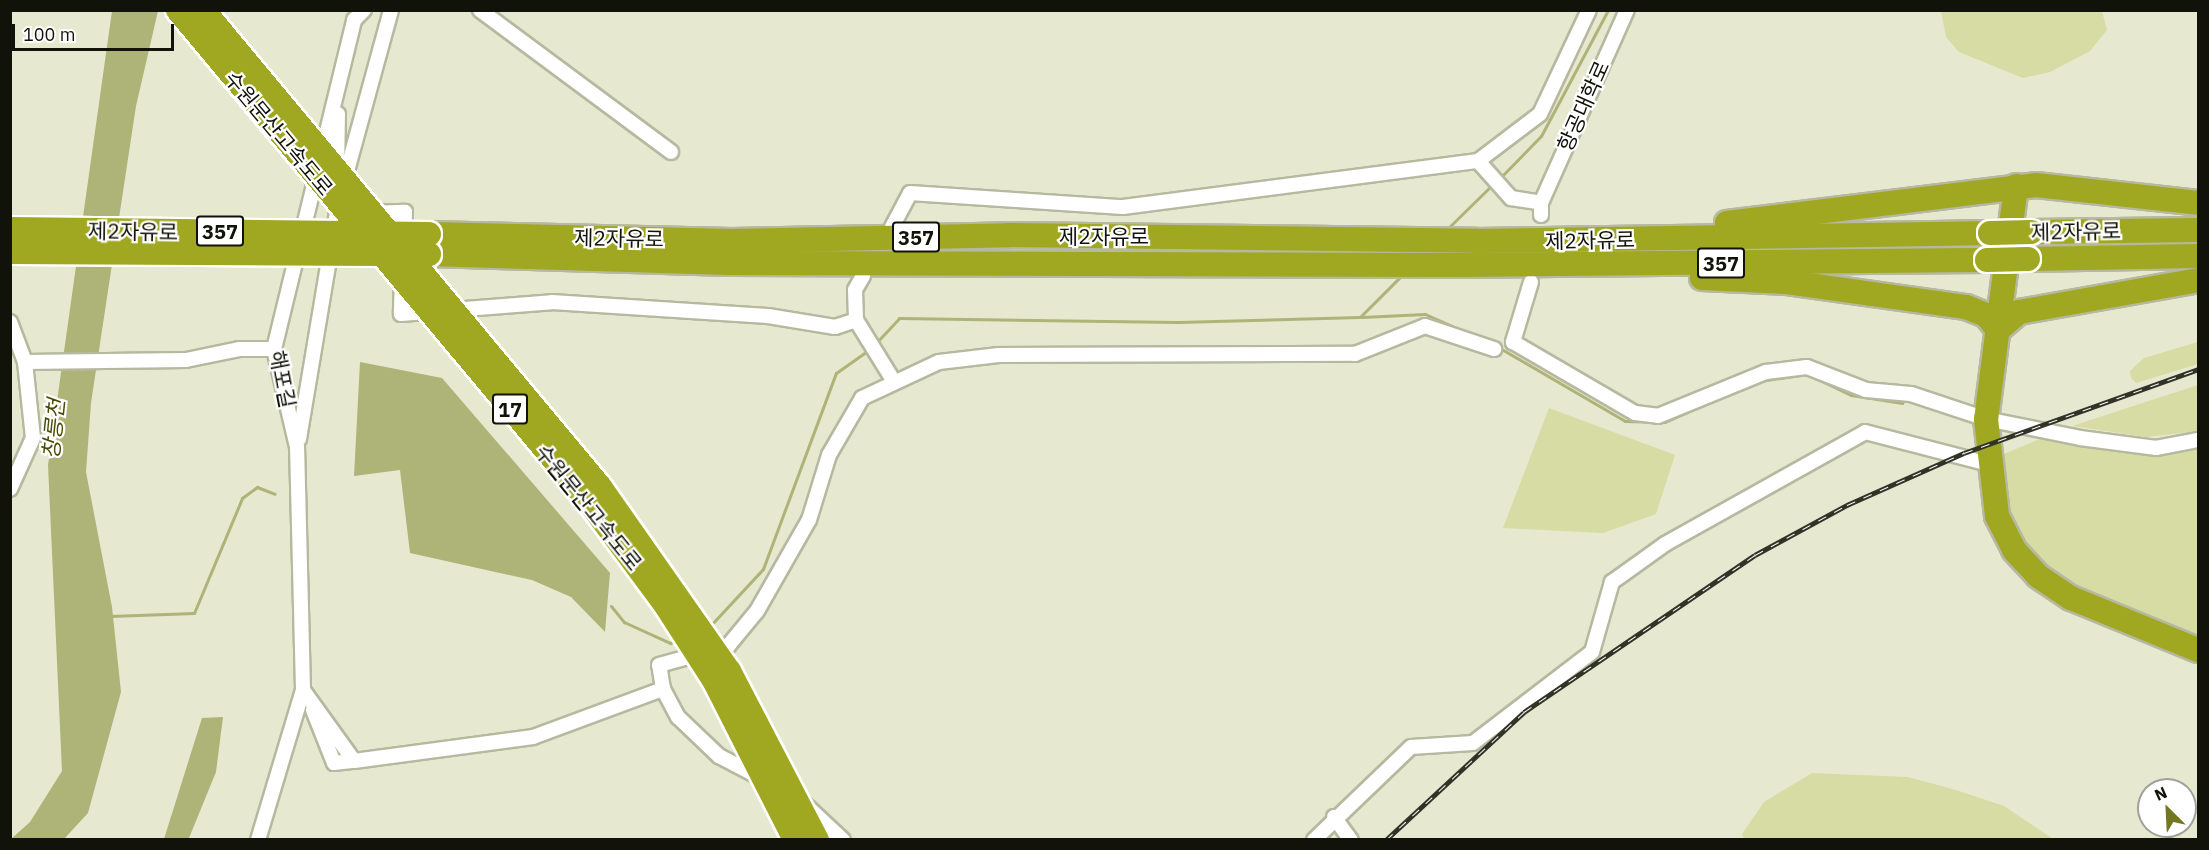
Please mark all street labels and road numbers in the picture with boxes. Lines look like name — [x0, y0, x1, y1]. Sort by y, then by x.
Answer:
street label: 항공대학로 — [1552, 57, 1614, 155]
street label: 수원문산고속도로 — [220, 66, 338, 200]
road number: 357 — [196, 214, 244, 248]
street label: 제2자유로 — [88, 218, 178, 244]
street label: 제2자유로 — [2031, 218, 2121, 244]
road number: 357 — [892, 220, 940, 254]
street label: 제2자유로 — [1059, 223, 1149, 249]
street label: 제2자유로 — [574, 225, 664, 251]
street label: 제2자유로 — [1545, 227, 1635, 253]
road number: 357 — [1697, 246, 1745, 280]
street label: 해포길 — [265, 348, 301, 410]
road number: 17 — [492, 392, 528, 426]
street label: 수원문산고속도로 — [531, 439, 647, 575]

